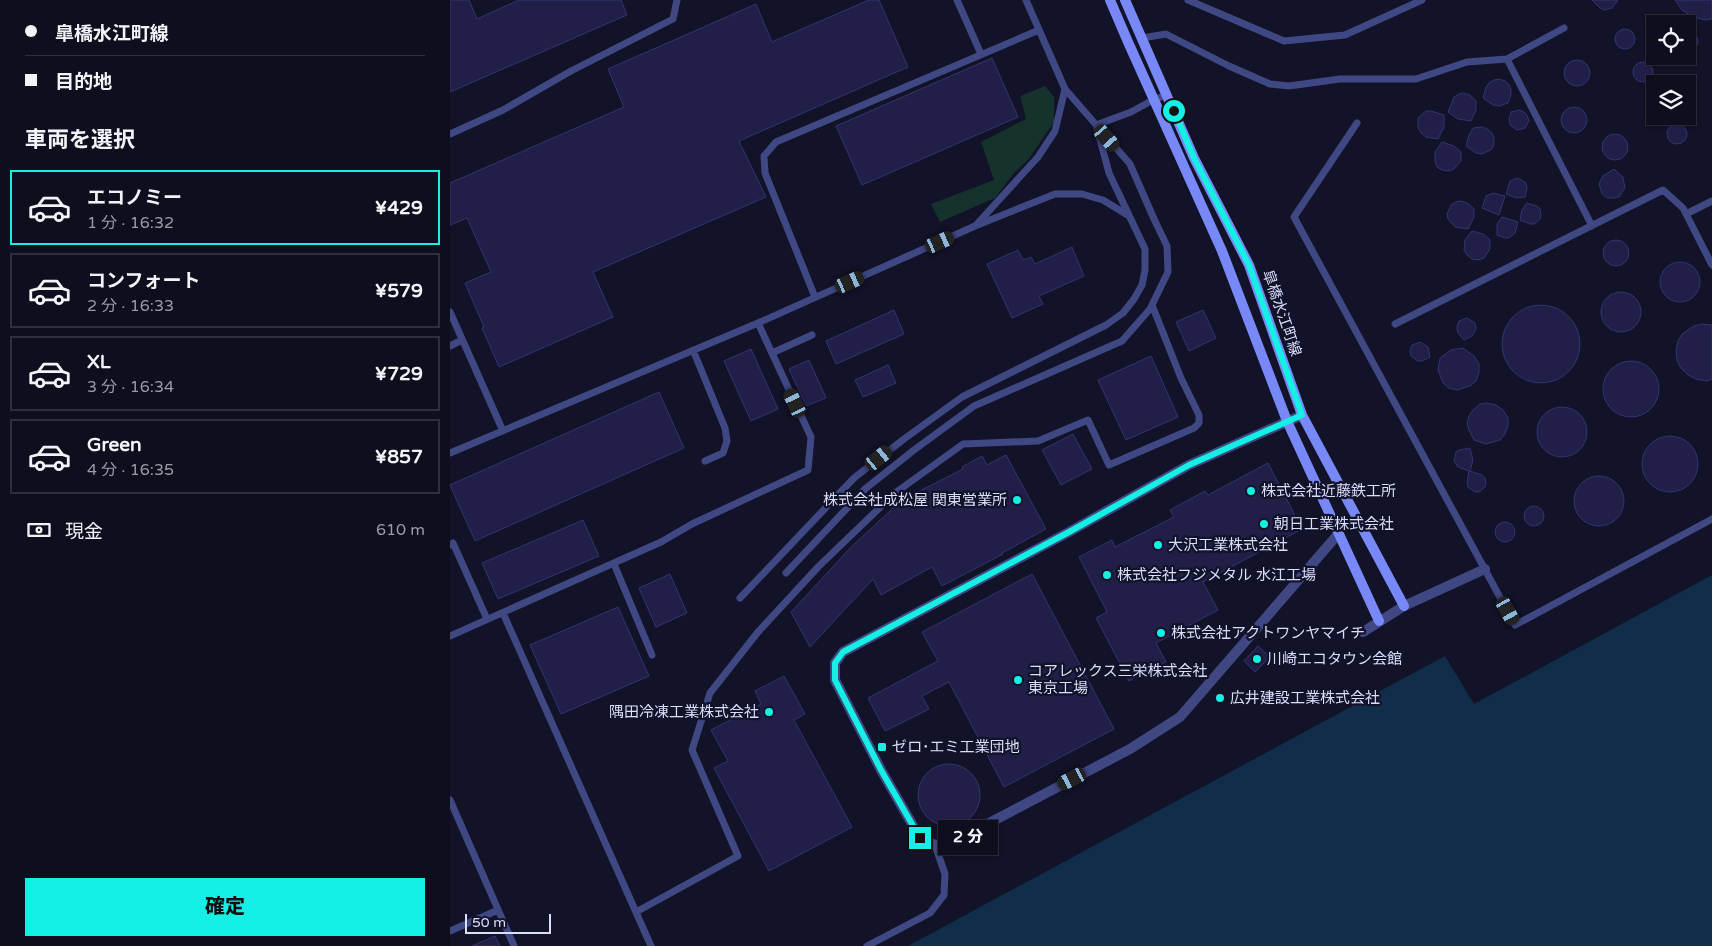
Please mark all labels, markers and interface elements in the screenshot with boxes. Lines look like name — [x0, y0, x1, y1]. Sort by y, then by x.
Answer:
map controls — [1646, 15, 1696, 125]
button: locate — [1646, 15, 1696, 65]
text: 皐橋水江町線 — [55, 23, 169, 45]
text: 目的地 — [55, 71, 112, 93]
button: layers — [1646, 75, 1696, 125]
route start — [1163, 100, 1185, 122]
car — [1091, 122, 1122, 154]
text: 車両を選択 — [25, 127, 135, 153]
icon: car — [27, 185, 72, 230]
text: エコノミー — [87, 187, 182, 209]
text: ¥429 — [375, 197, 423, 219]
text: 1 分 · 16:32 — [87, 213, 174, 233]
car — [923, 229, 956, 255]
icon: car — [27, 268, 72, 313]
street label: 皐橋水江町線 — [1259, 268, 1305, 358]
car — [833, 269, 866, 295]
text: コンフォート — [87, 270, 200, 292]
text: ¥579 — [375, 280, 423, 302]
text: 2 分 · 16:33 — [87, 296, 174, 316]
icon: car — [27, 351, 72, 396]
text: XL — [87, 351, 111, 373]
text: ¥729 — [375, 363, 423, 385]
text: 3 分 · 16:34 — [87, 377, 174, 397]
car — [781, 386, 808, 420]
icon: car — [27, 434, 72, 479]
text: Green — [87, 434, 141, 456]
car — [862, 443, 895, 473]
text: ¥857 — [375, 446, 423, 468]
text: 4 分 · 16:35 — [87, 460, 174, 480]
place label: 株式会社近藤鉄工所 — [1261, 482, 1396, 500]
marker: 株式会社近藤鉄工所 — [1245, 485, 1257, 497]
place label: 株式会社成松屋 関東営業所 — [823, 491, 1007, 509]
marker: 株式会社成松屋 関東営業所 — [1011, 494, 1023, 506]
place label: 朝日工業株式会社 — [1274, 515, 1394, 533]
icon: cash — [25, 516, 53, 544]
marker: 朝日工業株式会社 — [1258, 518, 1270, 530]
text: 610 m — [376, 520, 425, 540]
text: 現金 — [65, 521, 103, 543]
place label: 大沢工業株式会社 — [1168, 536, 1288, 554]
marker: 大沢工業株式会社 — [1152, 539, 1164, 551]
place label: 株式会社フジメタル 水江工場 — [1117, 566, 1316, 584]
marker: 株式会社フジメタル 水江工場 — [1101, 569, 1113, 581]
car — [1494, 594, 1521, 628]
place label: 株式会社アクトワンヤマイチ — [1171, 624, 1365, 642]
marker: 株式会社アクトワンヤマイチ — [1155, 627, 1167, 639]
place label: 川崎エコタウン会館 — [1267, 650, 1402, 668]
marker: 川崎エコタウン会館 — [1251, 653, 1263, 665]
place label: コアレックス三栄株式会社 東京工場 — [1028, 662, 1208, 697]
marker: コアレックス三栄株式会社 東京工場 — [1012, 674, 1024, 686]
place label: 広井建設工業株式会社 — [1230, 689, 1380, 707]
marker: 広井建設工業株式会社 — [1214, 692, 1226, 704]
place label: 隅田冷凍工業株式会社 — [609, 703, 759, 721]
marker: 隅田冷凍工業株式会社 — [763, 706, 775, 718]
place label: ゼロ･エミ工業団地 — [892, 738, 1020, 756]
marker: ゼロ･エミ工業団地 — [876, 741, 888, 753]
car — [1055, 766, 1088, 792]
callout: 2 分 — [938, 820, 998, 856]
route end — [909, 827, 931, 849]
text: 2 分 — [953, 827, 983, 847]
button: 確定 — [25, 878, 425, 936]
scale bar — [465, 911, 551, 934]
text: 50 m — [472, 914, 506, 931]

